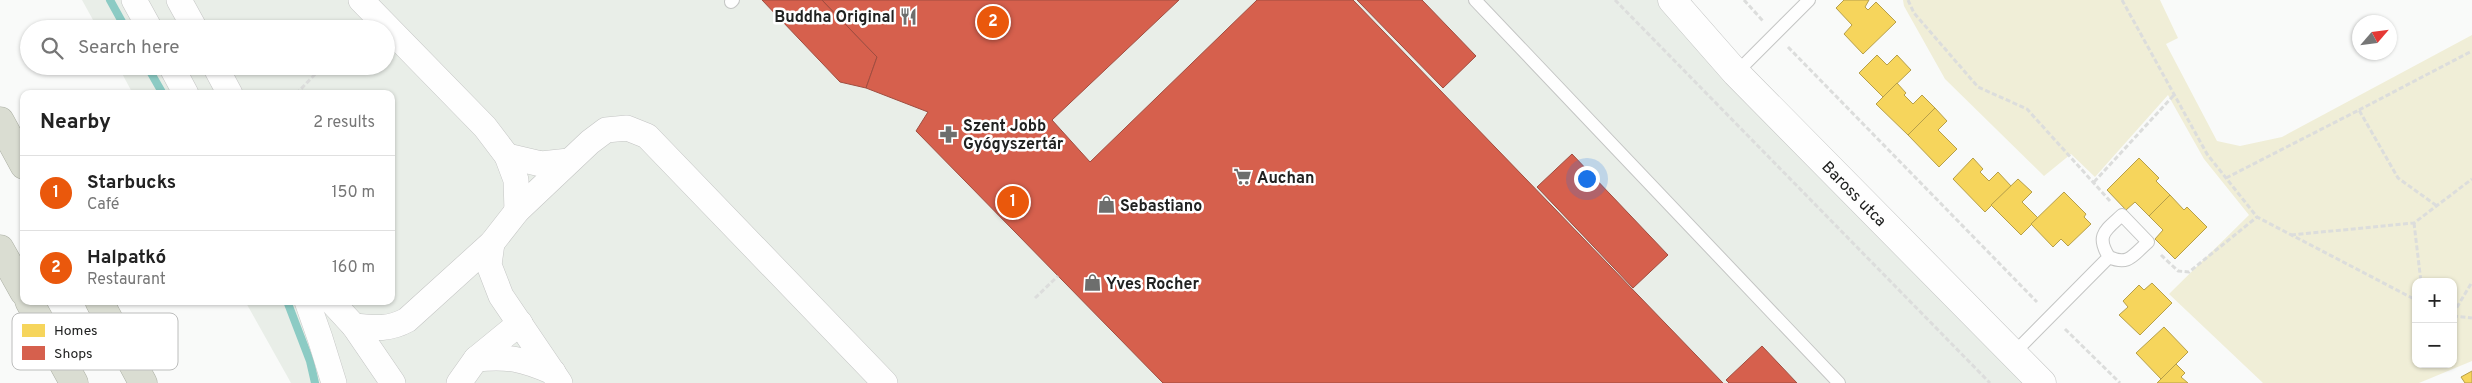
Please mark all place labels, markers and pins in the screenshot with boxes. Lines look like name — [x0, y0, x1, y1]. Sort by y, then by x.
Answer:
pin: 2 — [977, 3, 1009, 41]
restaurant icon: Buddha Original — [899, 6, 919, 26]
place label: Buddha Original — [774, 8, 895, 28]
place label: Szent Jobb Gyógyszertár — [963, 117, 1064, 155]
pharmacy icon: Szent Jobb Gyógyszertár — [939, 124, 959, 144]
supermarket icon: Auchan — [1233, 167, 1253, 187]
place label: Auchan — [1257, 169, 1314, 189]
pin: 1 — [997, 183, 1029, 221]
shop icon: Sebastiano — [1096, 195, 1116, 215]
place label: Sebastiano — [1120, 197, 1202, 217]
shop icon: Yves Rocher — [1082, 273, 1102, 293]
place label: Yves Rocher — [1106, 275, 1200, 295]

